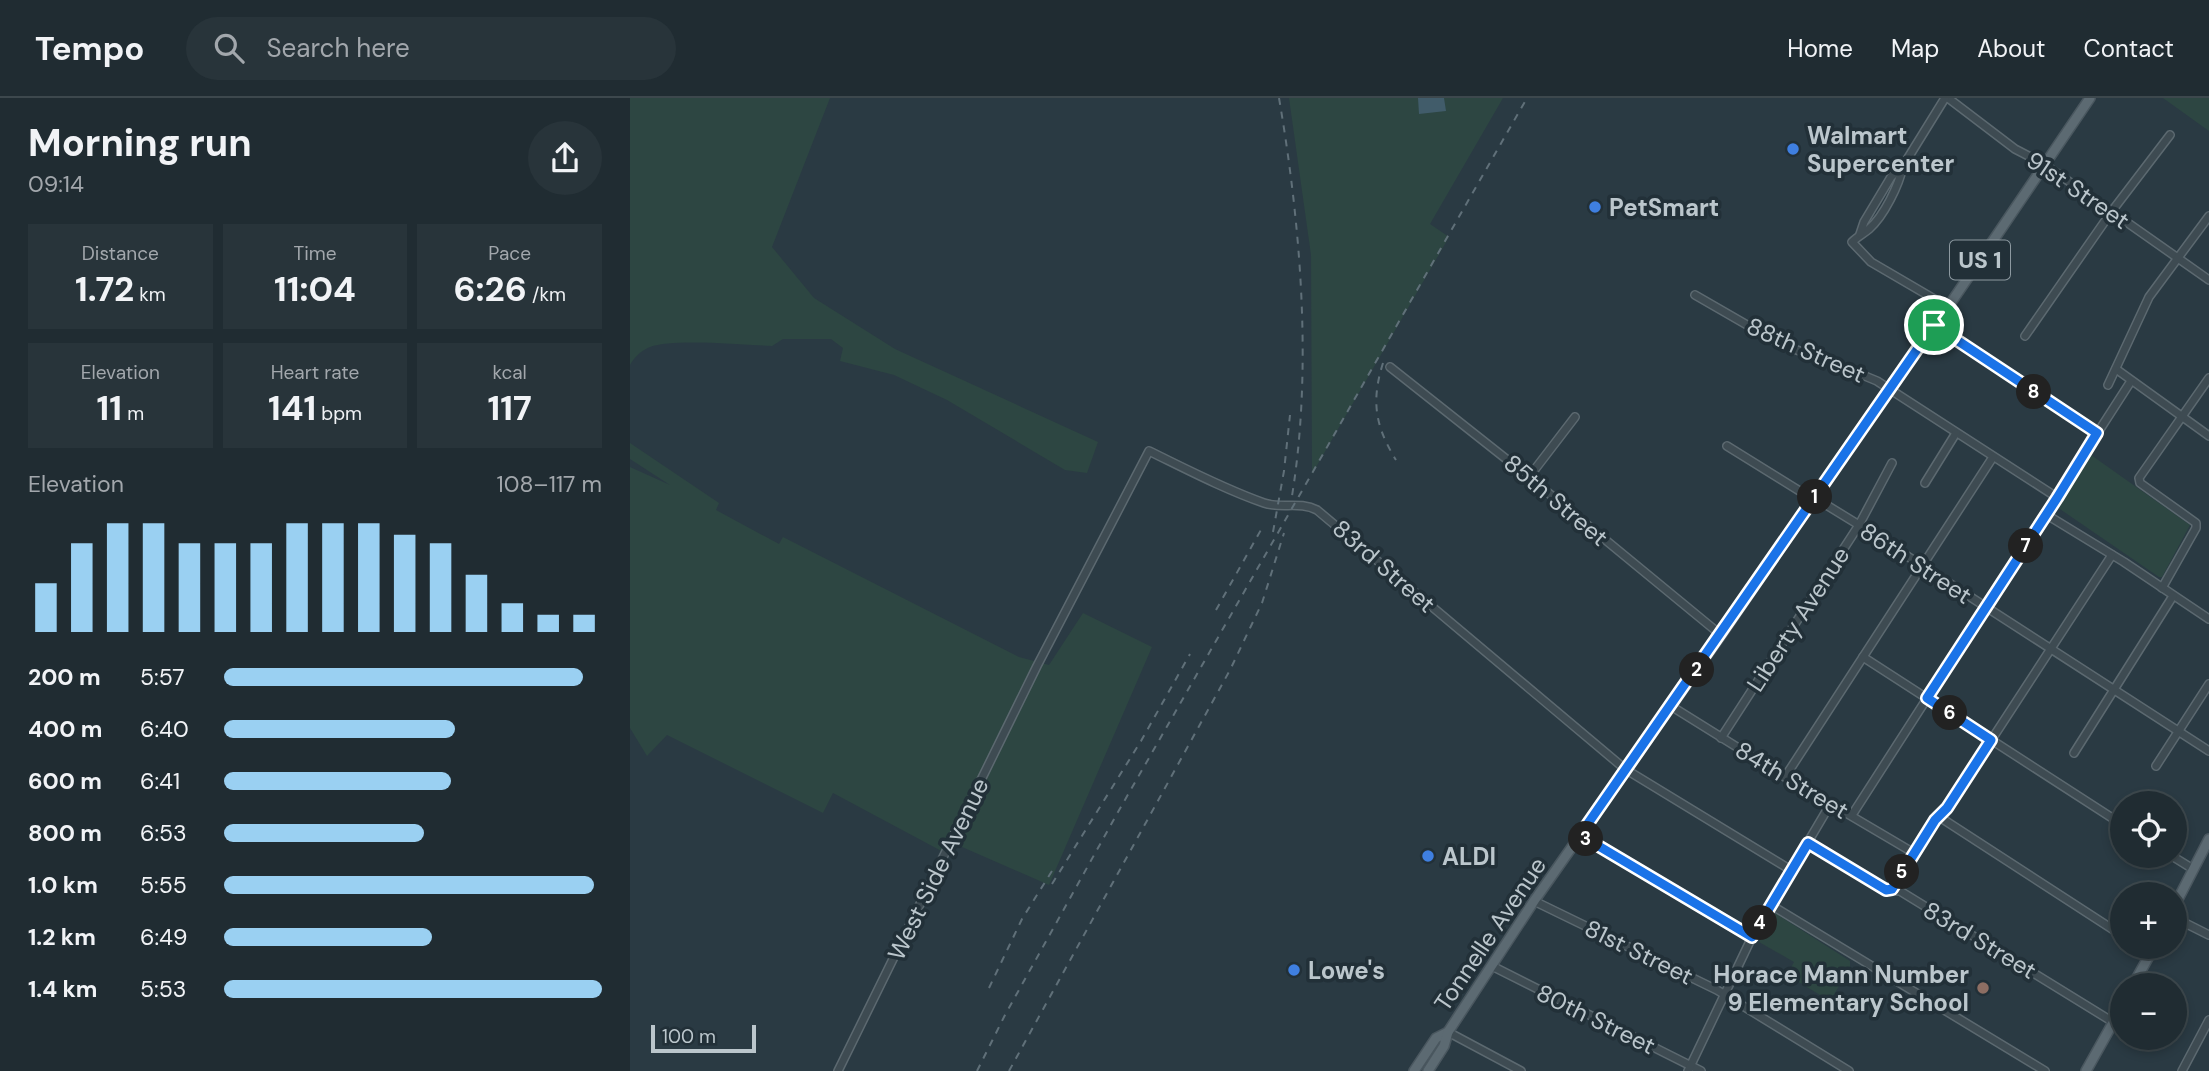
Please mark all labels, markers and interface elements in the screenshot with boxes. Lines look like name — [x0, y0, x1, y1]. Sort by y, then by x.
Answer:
search box — [186, 17, 676, 80]
text: Tempo — [35, 27, 144, 70]
icon: search — [210, 29, 248, 67]
text: Search here — [266, 31, 410, 65]
text: Home — [1787, 33, 1853, 64]
text: Map — [1891, 33, 1939, 64]
text: About — [1977, 33, 2046, 64]
text: Contact — [2084, 33, 2174, 64]
text: Morning run — [28, 118, 252, 168]
place label: Walmart Supercenter — [1807, 120, 1954, 179]
button: share — [528, 121, 602, 195]
marker: Walmart Supercenter — [1785, 141, 1801, 157]
street label: 91st Street — [2021, 144, 2135, 236]
text: 09:14 — [28, 169, 84, 199]
place label: PetSmart — [1609, 192, 1719, 223]
marker: PetSmart — [1587, 199, 1603, 215]
road number: US 1 — [1950, 240, 2010, 280]
text: Distance — [82, 241, 159, 266]
text: Time — [294, 241, 336, 266]
text: Pace — [488, 241, 531, 266]
text: 1.72 — [75, 266, 134, 312]
text: 11:04 — [274, 266, 356, 312]
text: 6:26 — [453, 266, 527, 312]
text: km — [134, 282, 166, 307]
text: /km — [527, 282, 566, 307]
pin — [1904, 295, 1964, 355]
icon: arrive — [1915, 306, 1953, 344]
street label: 88th Street — [1742, 310, 1870, 390]
text: Elevation — [81, 360, 160, 385]
text: Heart rate — [271, 360, 359, 385]
text: kcal — [492, 360, 527, 385]
pin: 8 — [2016, 374, 2052, 410]
text: 8 — [2027, 379, 2040, 404]
text: 11 — [97, 385, 122, 431]
text: 141 — [268, 385, 316, 431]
text: 117 — [488, 385, 532, 431]
text: m — [122, 401, 144, 426]
text: bpm — [316, 401, 362, 426]
street label: 85th Street — [1497, 447, 1615, 553]
text: Elevation — [28, 469, 124, 499]
text: 108–117 m — [496, 469, 602, 499]
pin: 1 — [1798, 480, 1832, 514]
text: 1 — [1811, 484, 1818, 509]
street label: 83rd Street — [1326, 513, 1442, 619]
street label: 86th Street — [1854, 515, 1978, 611]
pin: 7 — [2008, 528, 2044, 564]
text: 7 — [2020, 533, 2031, 558]
street label: Liberty Avenue — [1740, 541, 1856, 697]
pin: 2 — [1680, 652, 1714, 688]
text: 2 — [1691, 657, 1702, 682]
text: 200 m — [28, 662, 101, 692]
text: 5:57 — [140, 662, 185, 692]
pin: 6 — [1932, 696, 1968, 730]
text: 6 — [1943, 700, 1956, 725]
text: 400 m — [28, 714, 102, 744]
text: 6:40 — [140, 714, 189, 744]
street label: 84th Street — [1730, 734, 1854, 826]
text: 600 m — [28, 766, 102, 796]
text: 6:41 — [140, 766, 180, 796]
street label: West Side Avenue — [880, 773, 996, 965]
map controls — [2110, 791, 2187, 1050]
button: locate — [2110, 791, 2187, 868]
text: 800 m — [28, 818, 102, 848]
text: 6:53 — [140, 818, 187, 848]
pin: 3 — [1569, 822, 1604, 856]
text: 3 — [1580, 826, 1591, 851]
place label: ALDI — [1442, 841, 1496, 872]
marker: ALDI — [1420, 848, 1436, 864]
street label: Tonnelle Avenue — [1427, 851, 1553, 1017]
pin: 5 — [1884, 854, 1920, 890]
text: 5 — [1896, 859, 1907, 884]
text: 1.0 km — [28, 870, 98, 900]
text: 5:55 — [140, 870, 187, 900]
button: + — [2110, 882, 2187, 959]
street label: 83rd Street — [1918, 894, 2042, 986]
pin: 4 — [1742, 906, 1778, 940]
text: 4 — [1753, 910, 1766, 935]
street label: 81st Street — [1580, 912, 1698, 992]
text: 1.2 km — [28, 922, 96, 952]
text: 6:49 — [140, 922, 188, 952]
place label: Lowe's — [1308, 955, 1385, 986]
place label: Horace Mann Number 9 Elementary School — [1713, 959, 1969, 1018]
marker: Lowe's — [1286, 962, 1302, 978]
button: − — [2110, 973, 2187, 1050]
text: 1.4 km — [28, 974, 97, 1004]
text: 5:53 — [140, 974, 186, 1004]
street label: 80th Street — [1531, 977, 1661, 1061]
marker: Horace Mann Number 9 Elementary School — [1975, 980, 1991, 996]
scale bar — [651, 1022, 756, 1054]
text: 100 m — [662, 1024, 716, 1049]

